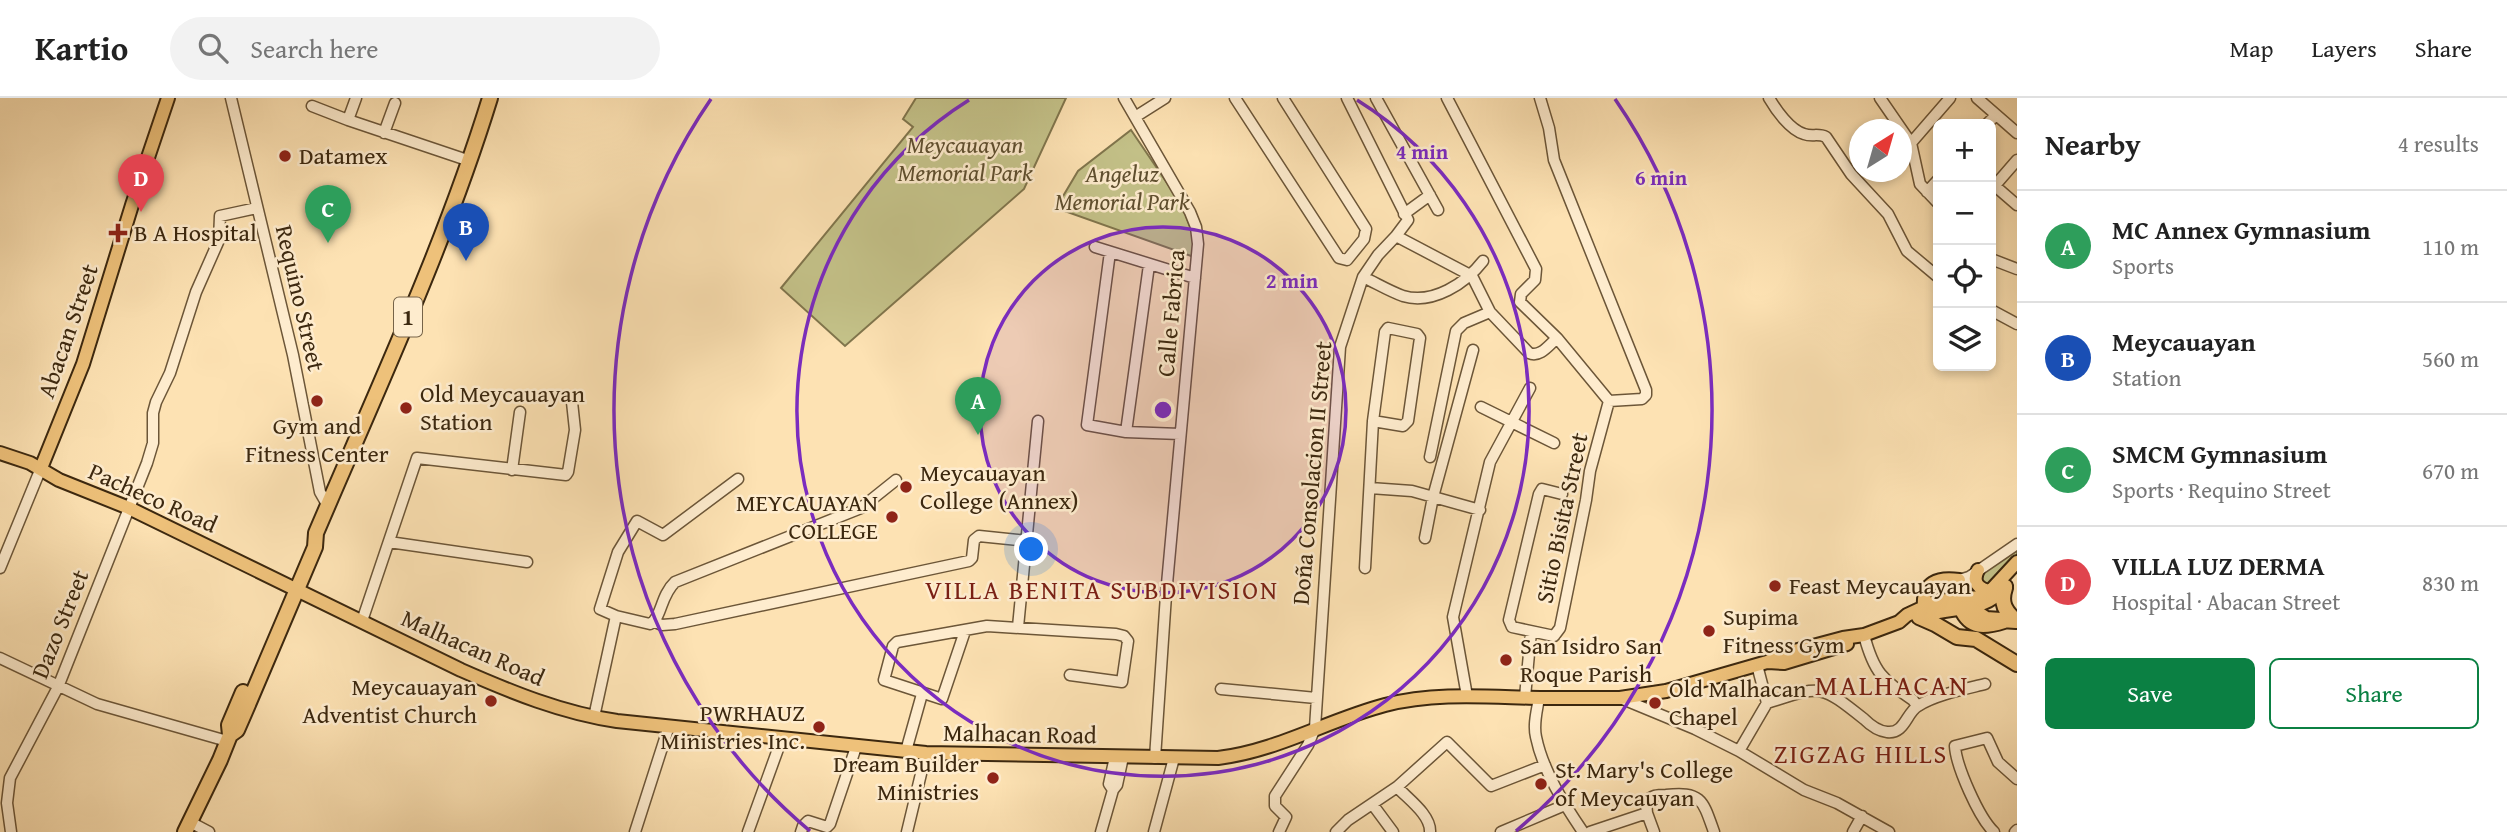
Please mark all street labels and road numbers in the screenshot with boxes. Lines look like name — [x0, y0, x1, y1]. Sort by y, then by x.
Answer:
street label: Requino Street — [267, 221, 334, 375]
street label: Calle Fabrica — [1148, 247, 1194, 378]
street label: Abacan Street — [28, 259, 107, 403]
road number: 1 — [394, 298, 422, 336]
street label: Doña Consolacion II Street — [1283, 339, 1341, 606]
street label: Sitio Bisita Street — [1526, 429, 1597, 606]
street label: Pacheco Road — [83, 454, 223, 542]
street label: Dazo Street — [22, 564, 97, 684]
street label: Malhacan Road — [396, 600, 551, 695]
street label: Malhacan Road — [943, 715, 1097, 752]

